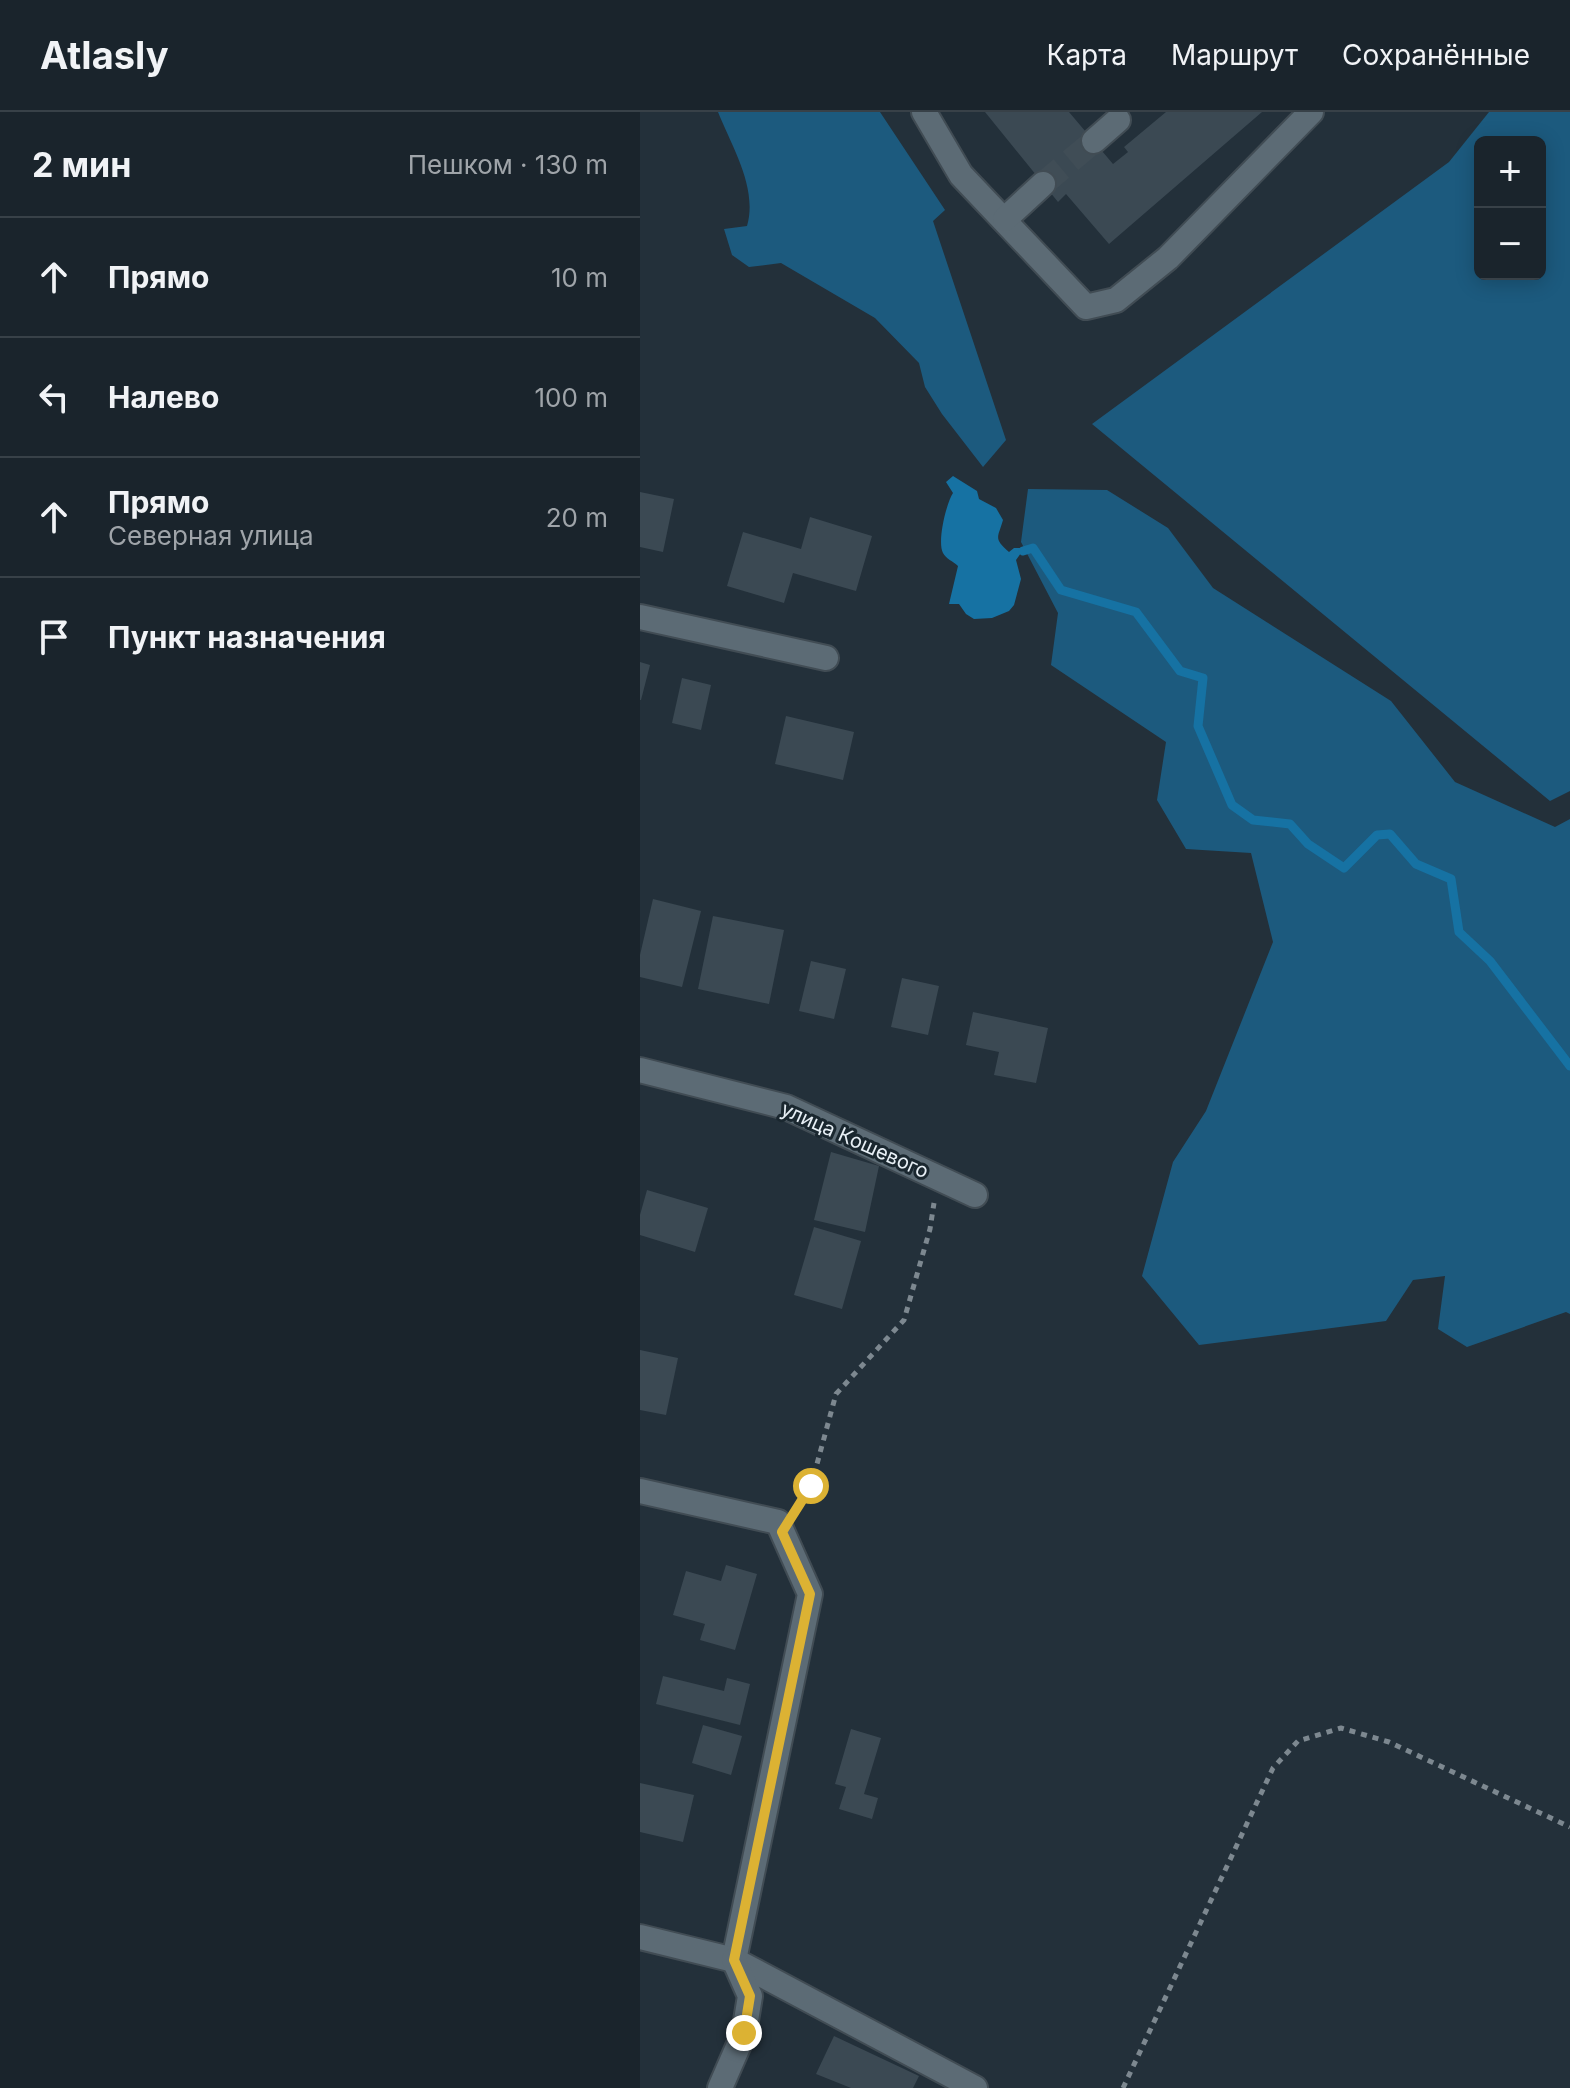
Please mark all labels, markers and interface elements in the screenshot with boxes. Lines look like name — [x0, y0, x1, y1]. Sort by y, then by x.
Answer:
text: Atlasly — [40, 32, 169, 78]
text: Карта — [1047, 38, 1127, 72]
text: Маршрут — [1171, 38, 1298, 72]
text: Сохранённые — [1342, 38, 1530, 72]
map controls — [1474, 136, 1546, 280]
button: + — [1474, 136, 1546, 208]
text: 2 мин — [32, 144, 131, 185]
text: Пешком · 130 m — [408, 149, 608, 180]
button: − — [1474, 208, 1546, 280]
icon: ahead — [32, 255, 76, 299]
text: Прямо — [108, 259, 209, 295]
text: 10 m — [551, 262, 608, 293]
icon: left — [32, 375, 76, 419]
text: Налево — [108, 379, 220, 415]
text: 100 m — [535, 382, 608, 413]
text: Прямо — [108, 484, 209, 520]
icon: ahead — [32, 495, 76, 539]
text: 20 m — [546, 502, 608, 533]
text: Северная улица — [108, 520, 314, 551]
icon: arrive — [32, 615, 76, 659]
text: Пункт назначения — [108, 619, 386, 655]
street label: улица Кошевого — [778, 1097, 932, 1183]
route start — [793, 1468, 829, 1504]
route end — [726, 2015, 762, 2051]

